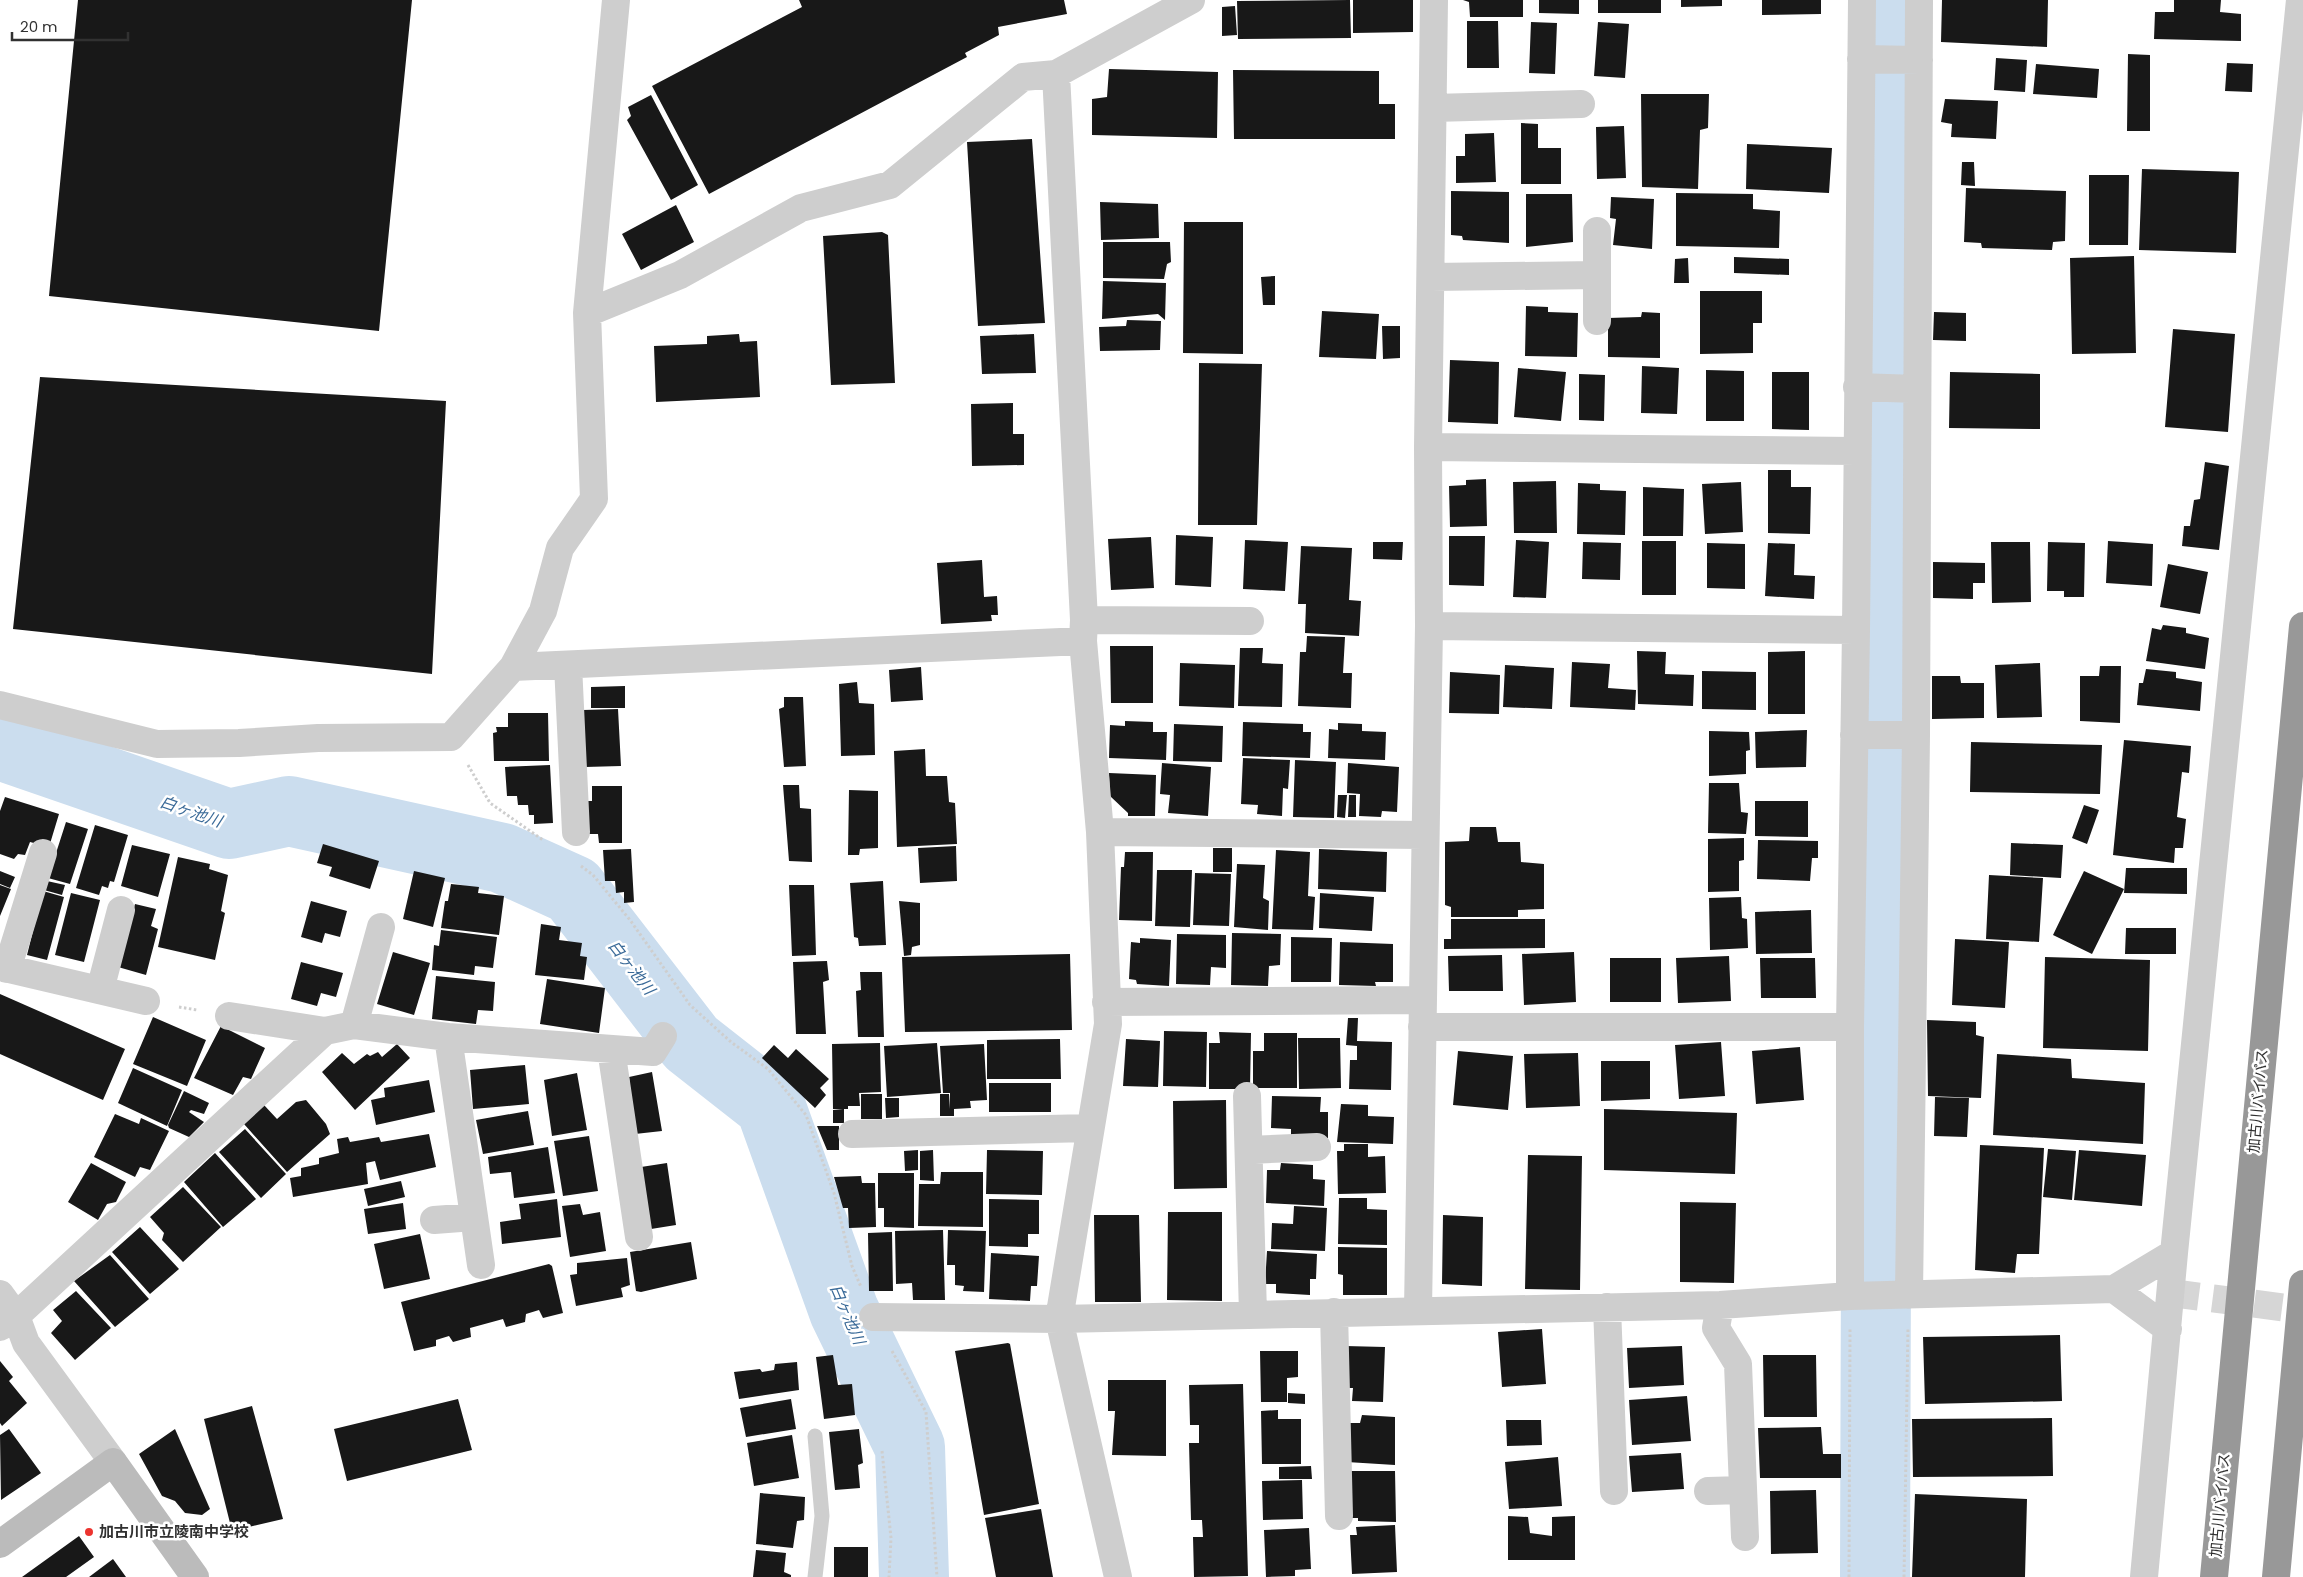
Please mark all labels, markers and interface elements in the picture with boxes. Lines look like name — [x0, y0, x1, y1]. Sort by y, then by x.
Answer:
scale bar — [12, 10, 129, 42]
text: 20 m — [20, 16, 58, 37]
water label: 白ヶ池川 — [157, 790, 227, 833]
water label: 白ヶ池川 — [603, 935, 662, 1001]
street label: 加古川バイパス — [2242, 1048, 2273, 1154]
water label: 白ヶ池川 — [824, 1280, 871, 1350]
street label: 加古川バイパス — [2204, 1452, 2235, 1558]
place label: 加古川市立陵南中学校 — [99, 1521, 249, 1542]
marker: 加古川市立陵南中学校 — [83, 1526, 95, 1538]

